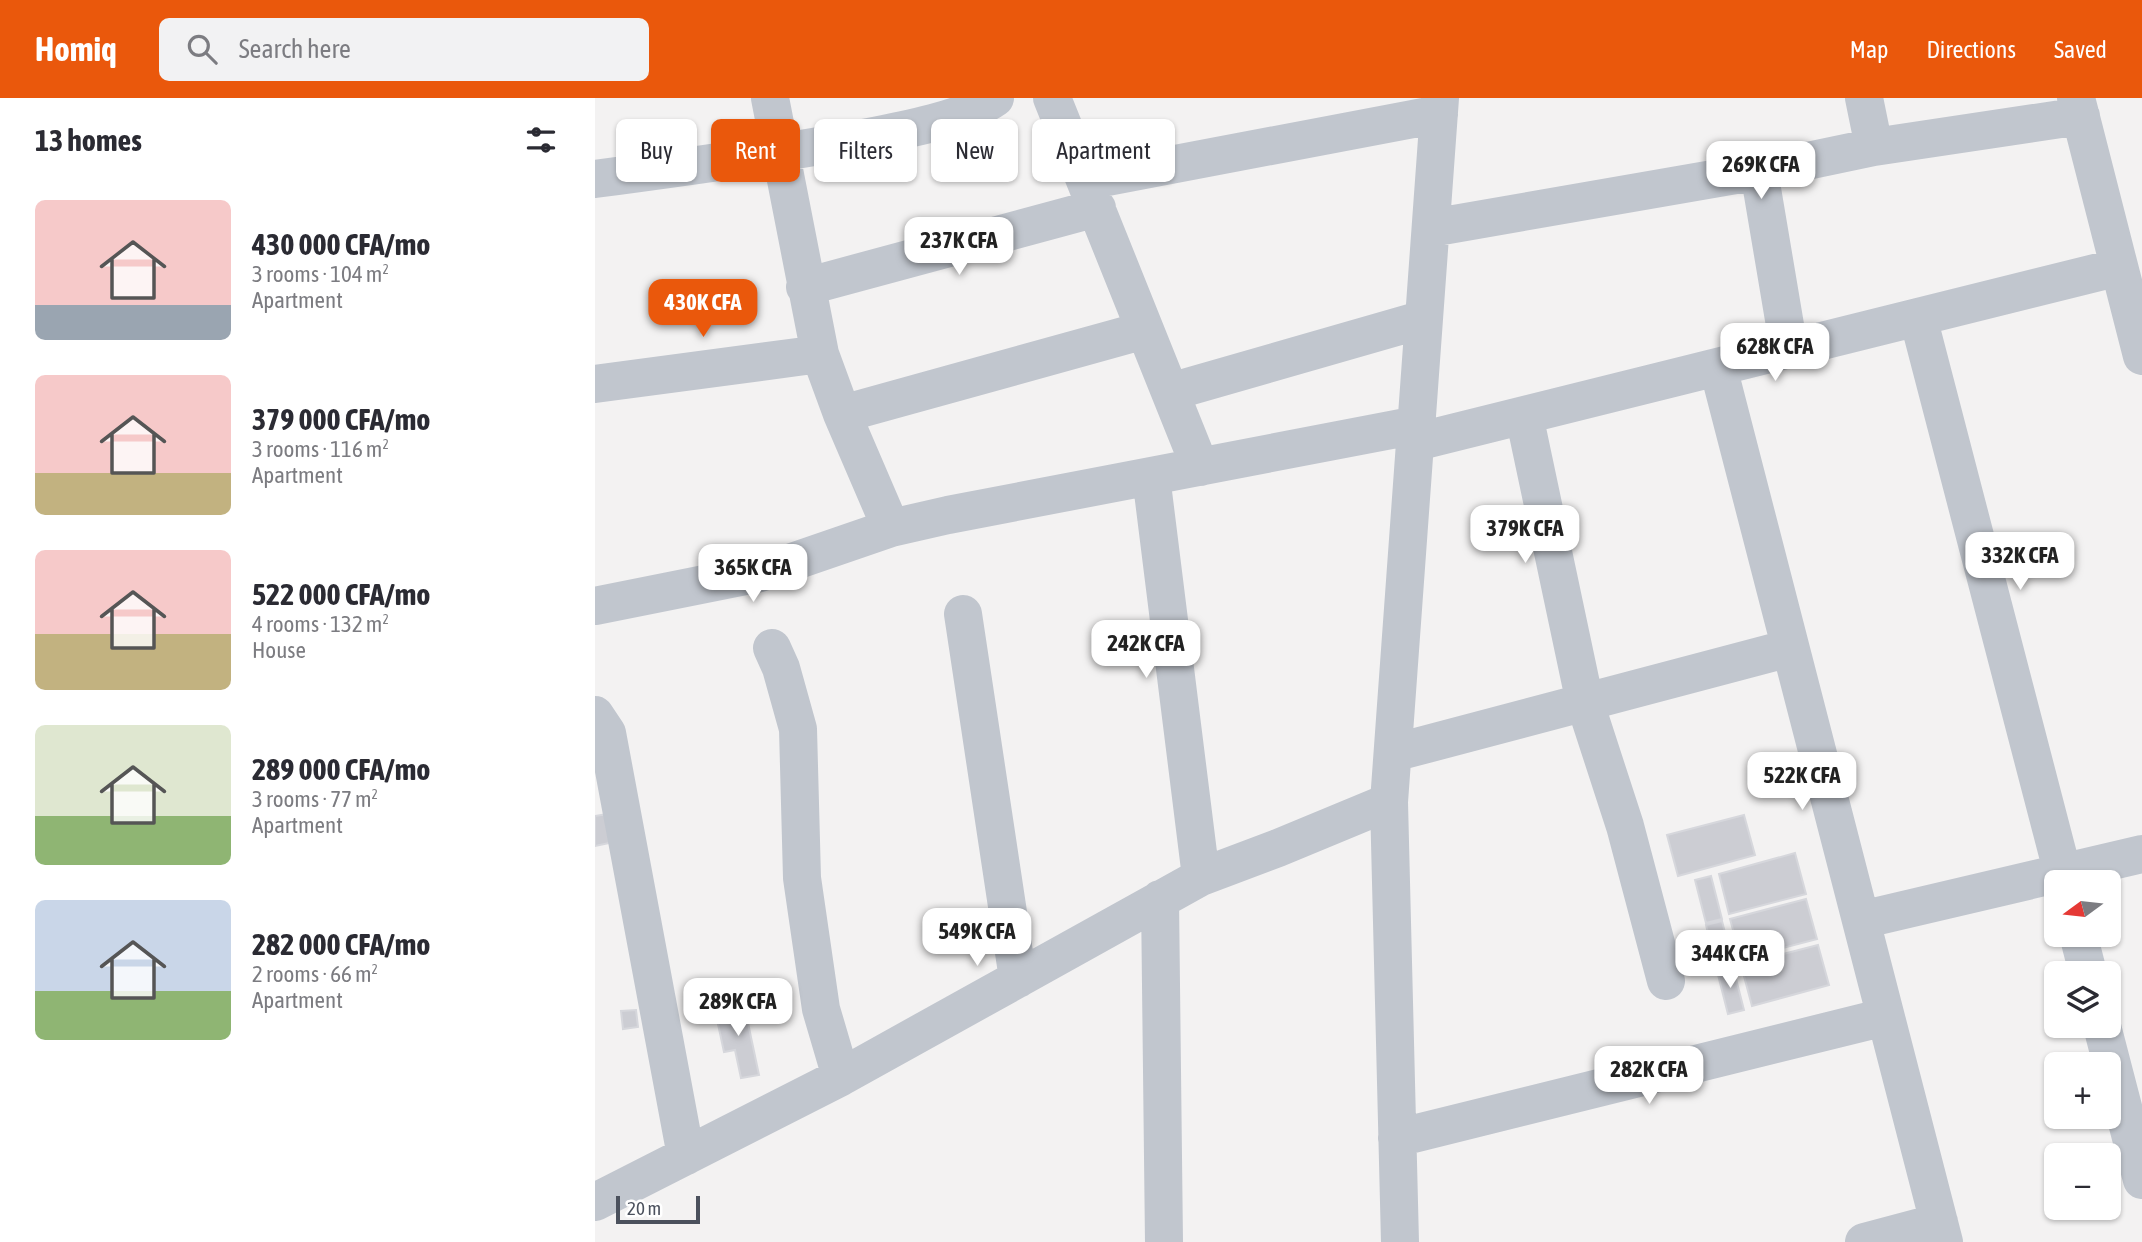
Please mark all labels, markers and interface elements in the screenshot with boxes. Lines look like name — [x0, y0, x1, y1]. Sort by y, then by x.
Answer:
search box — [159, 18, 649, 81]
text: Homiq — [35, 30, 117, 68]
icon: search — [183, 30, 221, 68]
text: Search here — [239, 34, 351, 64]
text: Map — [1850, 36, 1888, 63]
text: Directions — [1926, 36, 2016, 63]
text: Saved — [2054, 36, 2107, 63]
chip: Buy — [616, 119, 697, 182]
chip: Rent — [711, 119, 800, 182]
chip: Filters — [814, 119, 917, 182]
chip: New — [931, 119, 1018, 182]
chip: Apartment — [1032, 119, 1175, 182]
icon: filters — [522, 121, 560, 159]
text: 13 homes — [35, 123, 142, 157]
pin: 269K CFA — [1689, 141, 1833, 201]
text: 269K CFA — [1722, 151, 1800, 177]
pin: 237K CFA — [887, 218, 1031, 277]
text: 430 000 CFA/mo — [252, 227, 430, 261]
text: 237K CFA — [920, 227, 998, 253]
icon: home — [91, 228, 175, 312]
text: 3 rooms · 104 m² — [252, 261, 389, 287]
pin: 430K CFA — [631, 280, 775, 339]
text: Apartment — [252, 287, 343, 313]
text: 430K CFA — [664, 289, 742, 315]
pin: 628K CFA — [1703, 324, 1847, 383]
text: 628K CFA — [1736, 333, 1814, 359]
text: 379 000 CFA/mo — [252, 402, 430, 436]
icon: home — [91, 403, 175, 487]
text: 3 rooms · 116 m² — [252, 436, 389, 462]
text: Apartment — [252, 462, 343, 488]
pin: 379K CFA — [1453, 505, 1597, 565]
text: 379K CFA — [1486, 515, 1564, 541]
pin: 332K CFA — [1948, 532, 2092, 592]
text: 332K CFA — [1981, 542, 2059, 568]
pin: 365K CFA — [681, 545, 825, 604]
text: 365K CFA — [714, 554, 792, 580]
text: 522 000 CFA/mo — [252, 577, 430, 611]
icon: home — [91, 578, 175, 662]
text: 4 rooms · 132 m² — [252, 611, 389, 637]
pin: 242K CFA — [1074, 620, 1218, 680]
text: 242K CFA — [1107, 630, 1185, 656]
text: House — [252, 637, 306, 663]
text: 289 000 CFA/mo — [252, 752, 430, 786]
pin: 522K CFA — [1730, 752, 1874, 812]
icon: home — [91, 753, 175, 837]
text: 522K CFA — [1763, 762, 1841, 788]
text: 3 rooms · 77 m² — [252, 786, 378, 812]
text: Apartment — [252, 812, 343, 838]
north arrow — [2044, 870, 2121, 947]
map controls — [2044, 870, 2121, 1220]
pin: 549K CFA — [905, 908, 1049, 968]
text: 549K CFA — [938, 918, 1016, 944]
text: 282 000 CFA/mo — [252, 927, 430, 961]
icon: home — [91, 928, 175, 1012]
pin: 344K CFA — [1658, 930, 1802, 990]
text: 344K CFA — [1691, 940, 1769, 966]
text: 2 rooms · 66 m² — [252, 961, 378, 987]
button: layers — [2044, 961, 2121, 1038]
pin: 289K CFA — [666, 978, 810, 1038]
text: Apartment — [252, 987, 343, 1013]
text: 289K CFA — [699, 988, 777, 1014]
pin: 282K CFA — [1577, 1046, 1721, 1106]
button: + — [2044, 1052, 2121, 1129]
text: 282K CFA — [1610, 1056, 1688, 1082]
button: − — [2044, 1143, 2121, 1220]
scale bar — [616, 1193, 700, 1225]
text: 20 m — [627, 1197, 661, 1219]

